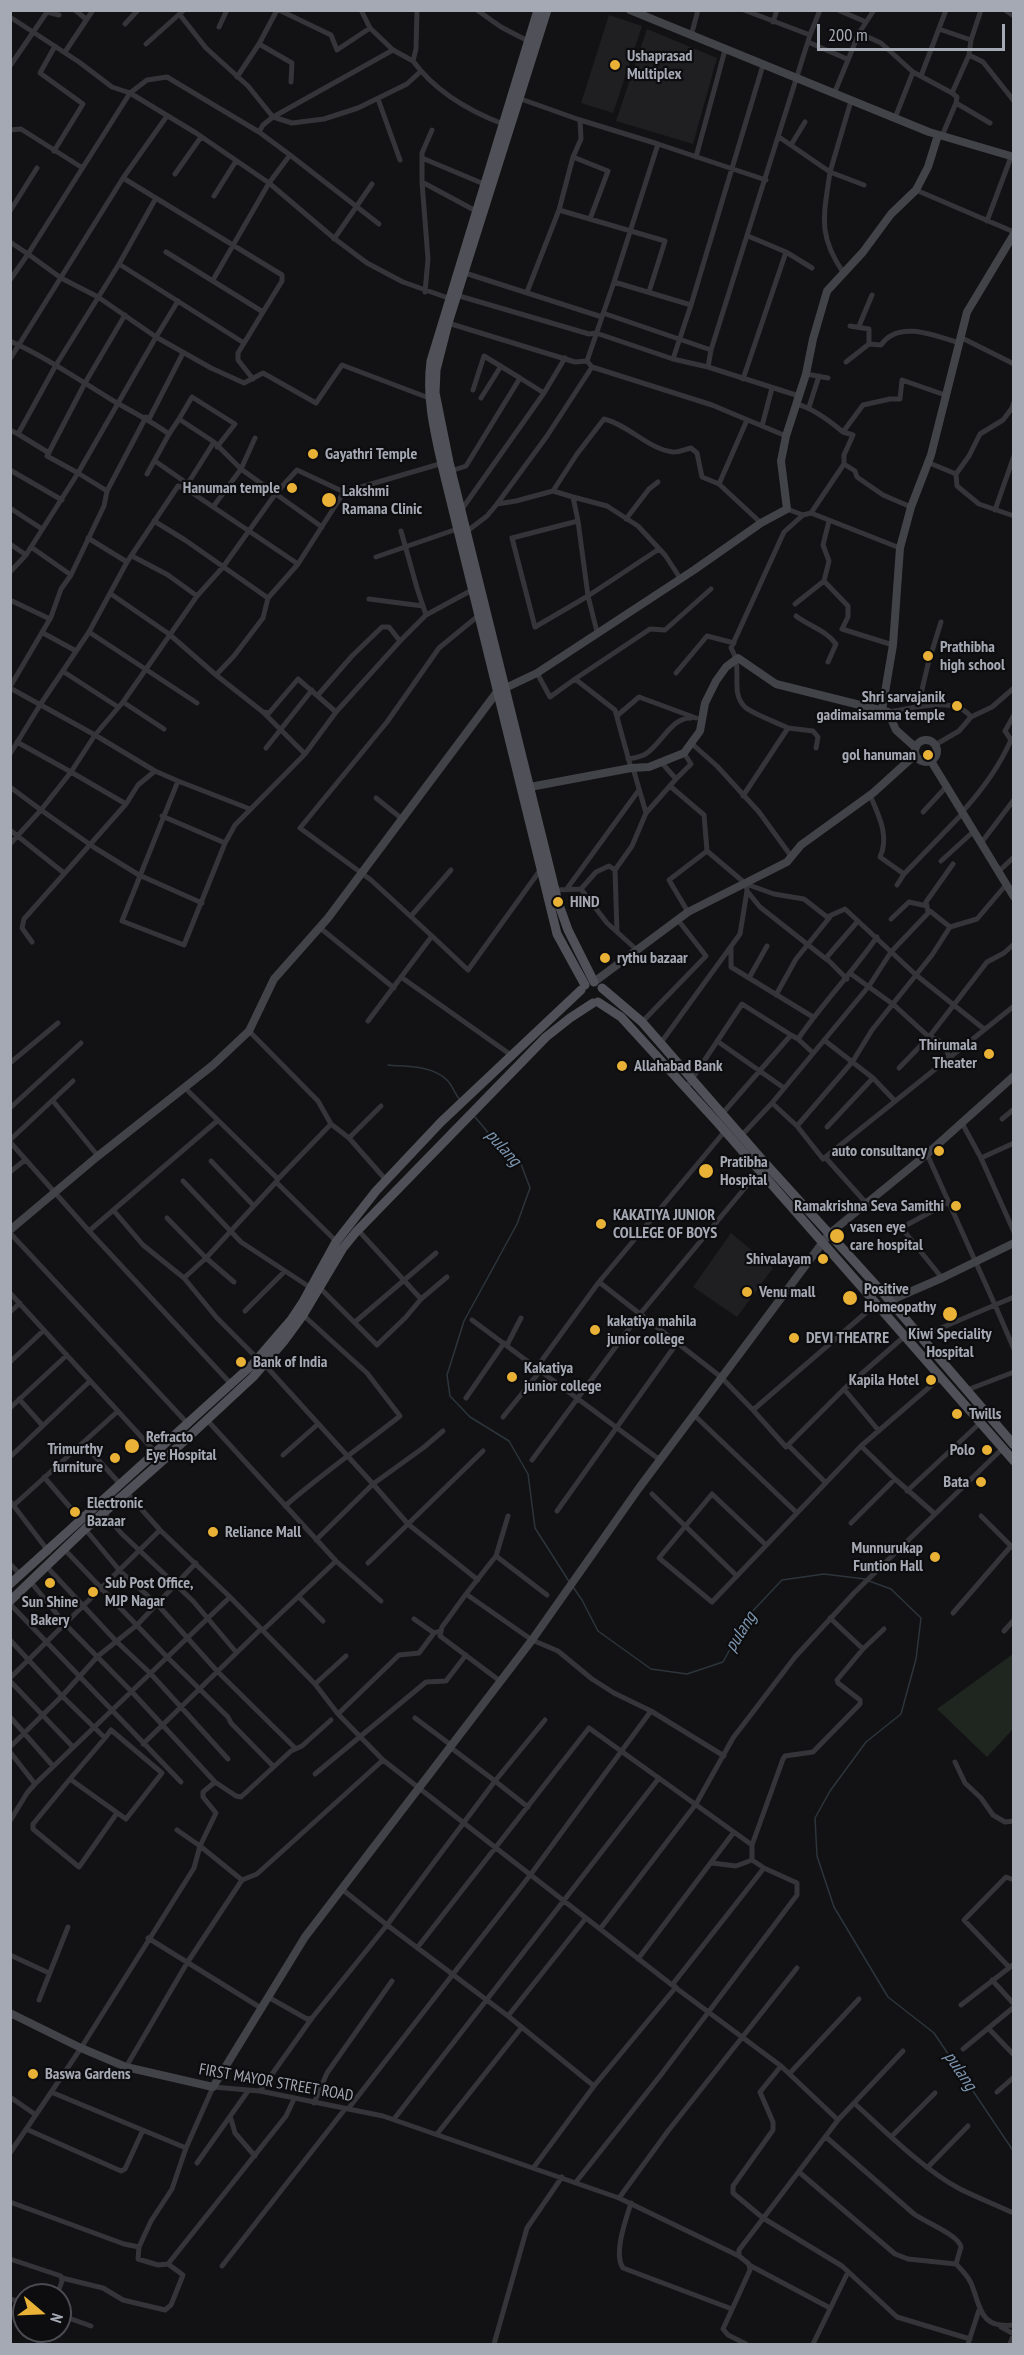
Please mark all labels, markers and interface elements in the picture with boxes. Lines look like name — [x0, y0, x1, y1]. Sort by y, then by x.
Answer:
scale bar — [820, 12, 1008, 50]
text: 200 m — [828, 23, 868, 46]
place label: Ushaprasad Multiplex — [627, 46, 692, 84]
marker: Ushaprasad Multiplex — [608, 58, 622, 72]
place label: Gayathri Temple — [325, 444, 417, 464]
marker: Gayathri Temple — [306, 447, 320, 461]
place label: Hanuman temple — [183, 478, 280, 498]
marker: Hanuman temple — [285, 481, 299, 495]
place label: Lakshmi Ramana Clinic — [342, 481, 422, 519]
marker: Lakshmi Ramana Clinic — [320, 491, 338, 509]
place label: Prathibha high school — [940, 637, 1005, 675]
marker: Prathibha high school — [921, 649, 935, 663]
place label: Shri sarvajanik gadimaisamma temple — [816, 687, 945, 725]
marker: Shri sarvajanik gadimaisamma temple — [950, 699, 964, 713]
place label: gol hanuman — [842, 745, 916, 765]
marker: gol hanuman — [921, 748, 935, 762]
place label: HIND — [570, 892, 600, 912]
marker: HIND — [551, 895, 565, 909]
place label: rythu bazaar — [617, 948, 688, 968]
marker: rythu bazaar — [598, 951, 612, 965]
place label: Thirumala Theater — [919, 1035, 977, 1073]
marker: Thirumala Theater — [982, 1047, 996, 1061]
place label: Allahabad Bank — [634, 1056, 723, 1076]
marker: Allahabad Bank — [615, 1059, 629, 1073]
water label: pulang — [481, 1125, 525, 1171]
place label: auto consultancy — [832, 1141, 927, 1161]
marker: auto consultancy — [932, 1144, 946, 1158]
place label: Pratibha Hospital — [720, 1152, 768, 1190]
marker: Pratibha Hospital — [697, 1162, 715, 1180]
place label: Ramakrishna Seva Samithi — [794, 1196, 944, 1216]
marker: Ramakrishna Seva Samithi — [949, 1199, 963, 1213]
place label: KAKATIYA JUNIOR COLLEGE OF BOYS — [613, 1205, 717, 1243]
marker: KAKATIYA JUNIOR COLLEGE OF BOYS — [594, 1217, 608, 1231]
place label: vasen eye care hospital — [850, 1217, 923, 1255]
marker: vasen eye care hospital — [828, 1227, 846, 1245]
place label: Shivalayam — [746, 1249, 811, 1269]
marker: Shivalayam — [816, 1252, 830, 1266]
place label: Positive Homeopathy — [864, 1279, 936, 1317]
place label: Venu mall — [759, 1282, 815, 1302]
marker: Venu mall — [740, 1285, 754, 1299]
marker: Positive Homeopathy — [841, 1289, 859, 1307]
marker: Kiwi Speciality Hospital — [941, 1305, 959, 1323]
place label: kakatiya mahila junior college — [607, 1311, 696, 1349]
marker: kakatiya mahila junior college — [588, 1323, 602, 1337]
place label: Kiwi Speciality Hospital — [908, 1324, 992, 1362]
place label: DEVI THEATRE — [806, 1328, 889, 1348]
marker: DEVI THEATRE — [787, 1331, 801, 1345]
place label: Bank of India — [253, 1352, 327, 1372]
marker: Bank of India — [234, 1355, 248, 1369]
place label: Kakatiya junior college — [524, 1358, 602, 1396]
marker: Kakatiya junior college — [505, 1370, 519, 1384]
place label: Kapila Hotel — [849, 1370, 919, 1390]
marker: Kapila Hotel — [924, 1373, 938, 1387]
place label: Twills — [969, 1404, 1001, 1424]
marker: Twills — [950, 1407, 964, 1421]
place label: Refracto Eye Hospital — [146, 1427, 216, 1465]
marker: Refracto Eye Hospital — [123, 1437, 141, 1455]
place label: Trimurthy furniture — [47, 1439, 103, 1477]
place label: Polo — [950, 1440, 975, 1460]
marker: Polo — [980, 1443, 994, 1457]
marker: Trimurthy furniture — [108, 1451, 122, 1465]
place label: Bata — [943, 1472, 969, 1492]
marker: Bata — [974, 1475, 988, 1489]
place label: Electronic Bazaar — [87, 1493, 143, 1531]
marker: Electronic Bazaar — [68, 1505, 82, 1519]
place label: Reliance Mall — [225, 1522, 301, 1542]
marker: Reliance Mall — [206, 1525, 220, 1539]
place label: Munnurukap Funtion Hall — [852, 1538, 923, 1576]
marker: Munnurukap Funtion Hall — [928, 1550, 942, 1564]
place label: Sub Post Office, MJP Nagar — [105, 1573, 194, 1611]
marker: Sun Shine Bakery — [43, 1576, 57, 1590]
marker: Sub Post Office, MJP Nagar — [86, 1585, 100, 1599]
place label: Sun Shine Bakery — [22, 1592, 78, 1630]
water label: pulang — [721, 1608, 761, 1656]
water label: pulang — [939, 2047, 981, 2095]
street label: FIRST MAYOR STREET ROAD — [197, 2060, 355, 2106]
place label: Baswa Gardens — [45, 2064, 131, 2084]
marker: Baswa Gardens — [26, 2067, 40, 2081]
north arrow — [12, 2283, 72, 2343]
text: N — [46, 2311, 68, 2326]

